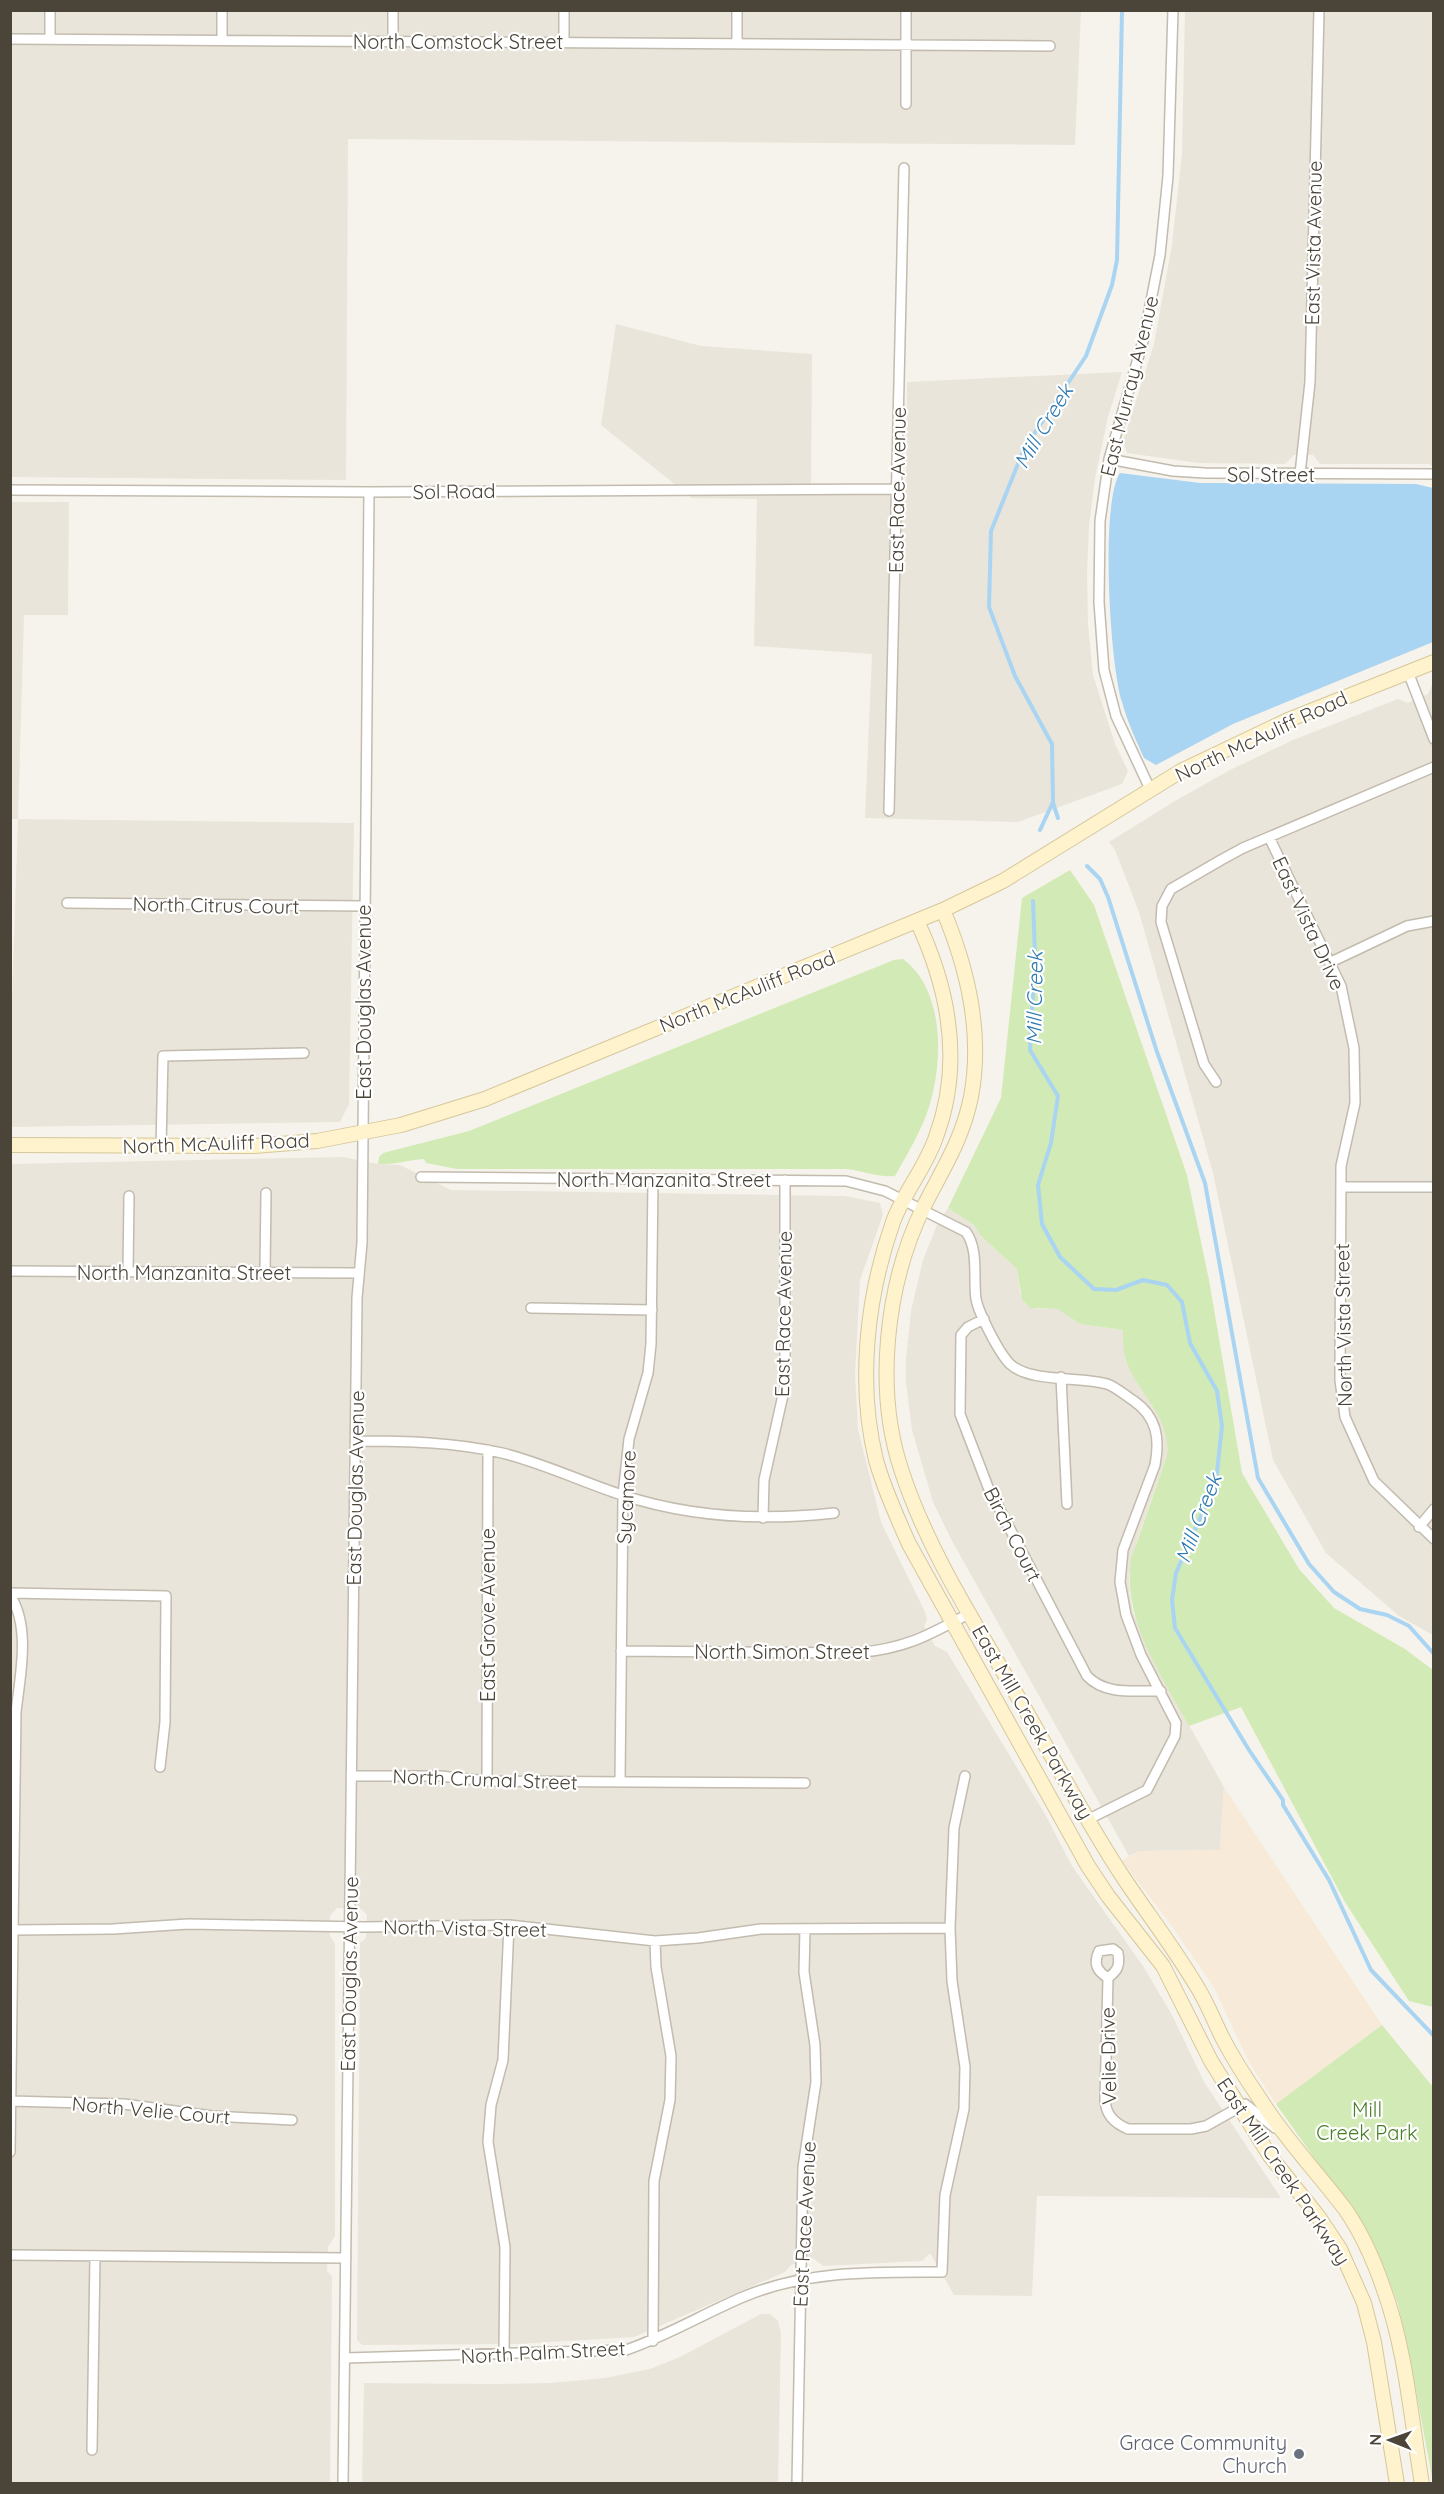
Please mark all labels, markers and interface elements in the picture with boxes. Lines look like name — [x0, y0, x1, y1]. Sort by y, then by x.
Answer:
street label: North Comstock Street — [353, 29, 564, 54]
street label: East Vista Avenue — [1299, 160, 1327, 326]
street label: East Murray Avenue — [1094, 293, 1164, 479]
water label: Mill Creek — [1008, 378, 1079, 473]
street label: East Race Avenue — [883, 407, 911, 573]
street label: Sol Street — [1227, 462, 1315, 487]
street label: Sol Road — [412, 478, 496, 504]
street label: North McAuliff Road — [1171, 685, 1351, 787]
street label: East Vista Drive — [1267, 852, 1351, 994]
street label: North Citrus Court — [132, 891, 300, 919]
street label: East Douglas Avenue — [351, 904, 376, 1100]
street label: North McAuliff Road — [655, 944, 839, 1038]
water label: Mill Creek — [1020, 949, 1048, 1045]
street label: North McAuliff Road — [122, 1127, 310, 1159]
street label: North Manzanita Street — [557, 1167, 772, 1192]
street label: East Race Avenue — [769, 1231, 797, 1397]
street label: North Vista Street — [1329, 1243, 1357, 1407]
street label: North Manzanita Street — [77, 1260, 292, 1285]
street label: East Douglas Avenue — [341, 1390, 369, 1586]
street label: Sycamore — [611, 1449, 641, 1545]
water label: Mill Creek — [1169, 1468, 1228, 1566]
street label: Birch Court — [979, 1483, 1048, 1586]
street label: East Grove Avenue — [475, 1528, 500, 1702]
street label: East Mill Creek Parkway — [967, 1620, 1099, 1824]
street label: North Simon Street — [694, 1639, 870, 1664]
street label: North Crumal Street — [392, 1763, 578, 1795]
street label: East Douglas Avenue — [335, 1876, 363, 2072]
street label: North Vista Street — [383, 1914, 547, 1942]
street label: Velie Drive — [1095, 2007, 1121, 2105]
street label: East Mill Creek Parkway — [1212, 2073, 1356, 2269]
street label: North Velie Court — [71, 2091, 231, 2129]
park label: Mill Creek Park — [1316, 2097, 1418, 2145]
street label: East Race Avenue — [787, 2140, 821, 2308]
street label: North Palm Street — [460, 2335, 626, 2369]
north arrow — [1360, 2410, 1420, 2470]
place label: Grace Community Church — [1119, 2430, 1287, 2478]
text: N — [1365, 2434, 1385, 2446]
marker: Grace Community Church — [1292, 2447, 1306, 2461]

